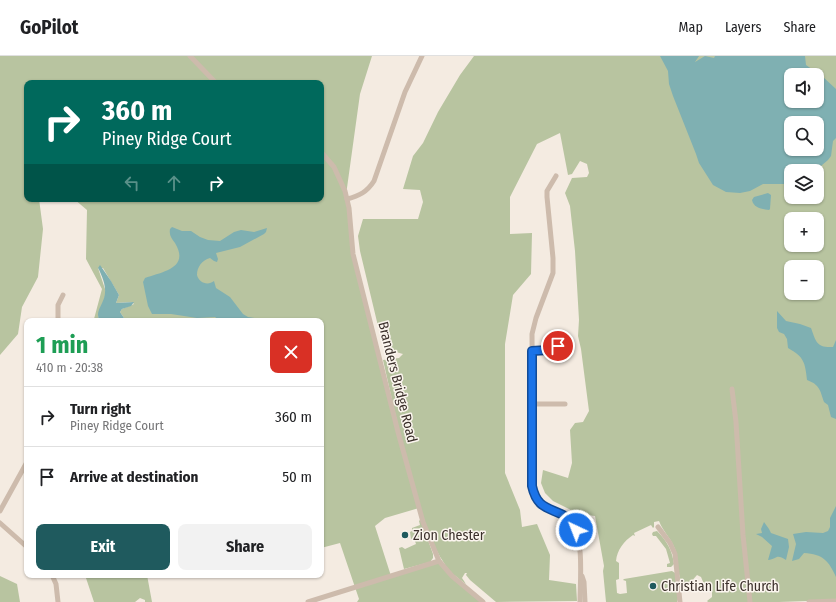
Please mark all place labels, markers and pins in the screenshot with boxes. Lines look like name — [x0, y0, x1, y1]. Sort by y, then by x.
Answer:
pin — [541, 329, 575, 363]
place label: Zion Chester — [413, 527, 485, 544]
marker: Zion Chester — [400, 530, 410, 540]
place label: Christian Life Church — [661, 578, 779, 595]
marker: Christian Life Church — [648, 581, 658, 591]

